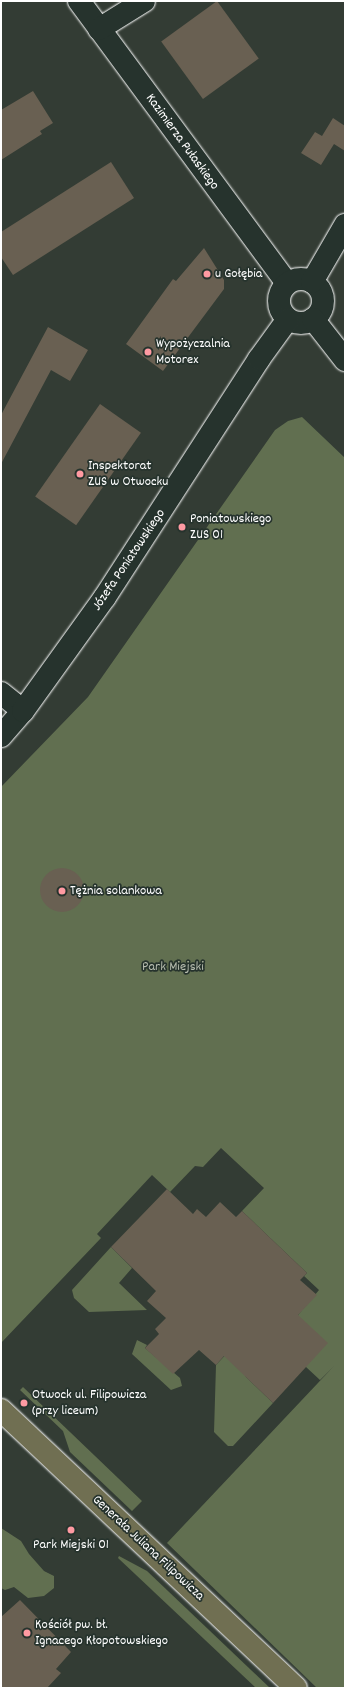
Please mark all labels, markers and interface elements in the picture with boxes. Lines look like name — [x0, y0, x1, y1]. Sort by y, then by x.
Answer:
street label: Kazimierza Pułaskiego — [141, 91, 223, 193]
place label: u Gołębia — [215, 266, 262, 282]
marker: u Gołębia — [202, 269, 212, 279]
place label: Wypożyczalnia Motorex — [156, 336, 230, 368]
marker: Wypożyczalnia Motorex — [143, 347, 153, 357]
place label: Inspektorat ZUS w Otwocku — [88, 458, 168, 490]
marker: Inspektorat ZUS w Otwocku — [75, 469, 85, 479]
street label: Józefa Poniatowskiego — [89, 506, 169, 614]
place label: Poniatowskiego ZUS 01 — [190, 511, 271, 544]
marker: Poniatowskiego ZUS 01 — [177, 522, 187, 532]
place label: Tężnia solankowa — [70, 883, 162, 899]
marker: Tężnia solankowa — [57, 886, 67, 896]
park label: Park Miejski — [142, 959, 204, 975]
place label: Otwock ul. Filipowicza (przy liceum) — [32, 1387, 146, 1420]
marker: Otwock ul. Filipowicza (przy liceum) — [19, 1398, 29, 1408]
street label: Generała Juliana Filipowicza — [88, 1492, 208, 1604]
marker: Park Miejski 01 — [66, 1525, 76, 1535]
place label: Park Miejski 01 — [33, 1537, 109, 1553]
place label: Kościół pw. bł. Ignacego Kłopotowskiego — [35, 1617, 168, 1650]
marker: Kościół pw. bł. Ignacego Kłopotowskiego — [22, 1628, 32, 1638]

